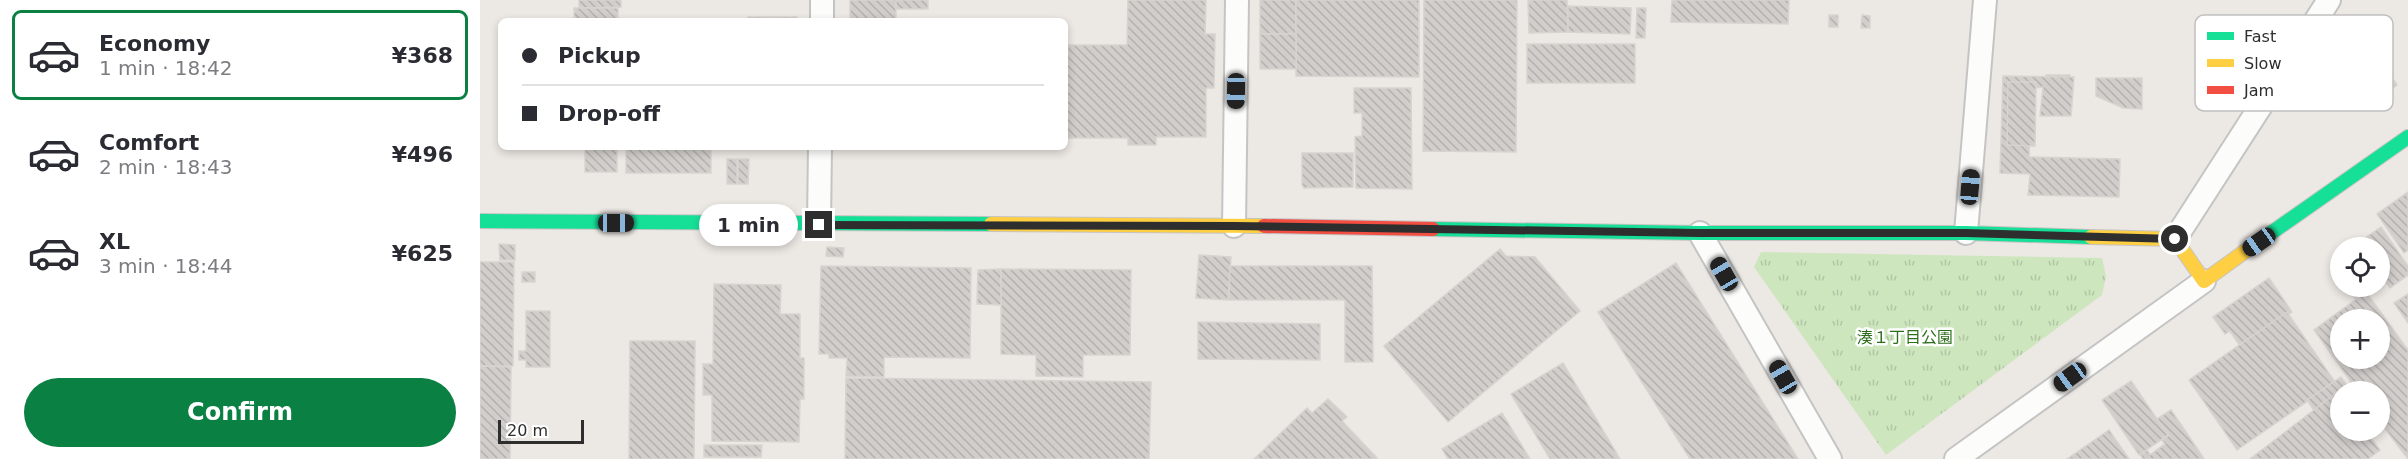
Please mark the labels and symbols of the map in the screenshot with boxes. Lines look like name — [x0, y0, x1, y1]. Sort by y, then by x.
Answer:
legend — [2195, 15, 2393, 111]
text: Fast — [2244, 27, 2276, 46]
text: Slow — [2244, 54, 2281, 73]
car — [1227, 73, 1245, 109]
text: Jam — [2243, 81, 2274, 100]
car — [1959, 168, 1981, 206]
callout: 1 min — [699, 204, 798, 246]
route end — [805, 211, 832, 238]
car — [598, 214, 634, 232]
car — [2239, 224, 2279, 260]
route start — [2161, 225, 2188, 252]
car — [1707, 254, 1741, 294]
park label: 湊１丁目公園 — [1857, 328, 1953, 347]
car — [1766, 357, 1800, 397]
car — [2050, 359, 2090, 395]
scale bar — [498, 417, 584, 444]

